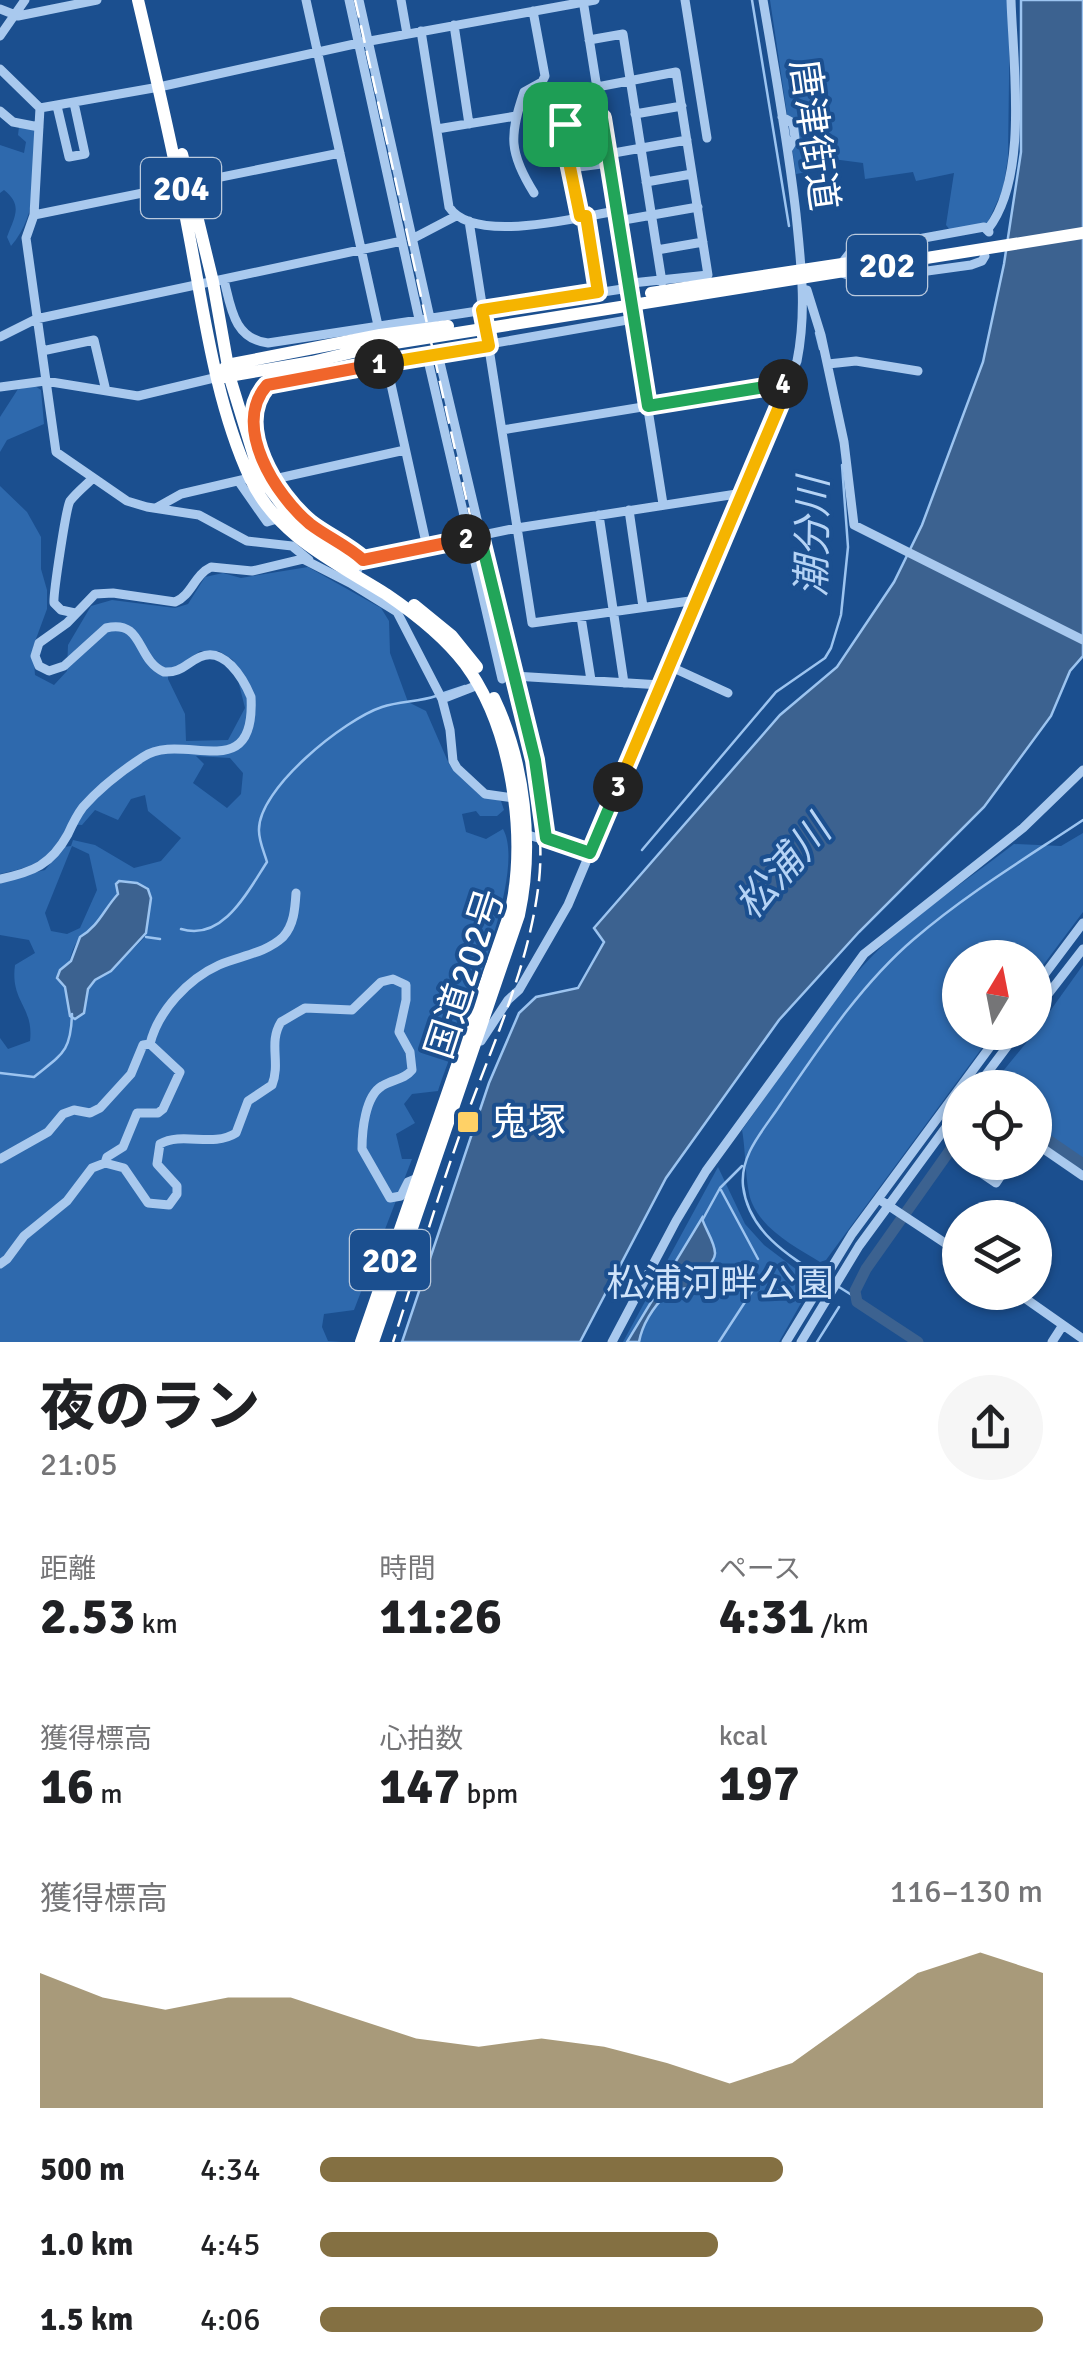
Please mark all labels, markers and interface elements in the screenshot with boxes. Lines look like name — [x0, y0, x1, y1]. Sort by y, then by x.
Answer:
street label: 唐津街道 — [780, 56, 848, 214]
pin — [523, 82, 608, 167]
icon: arrive — [538, 97, 593, 152]
road number: 204 — [141, 158, 221, 218]
road number: 202 — [847, 235, 927, 295]
pin: 1 — [354, 339, 404, 389]
text: 1 — [371, 347, 387, 381]
pin: 4 — [758, 359, 808, 409]
text: 4 — [775, 367, 791, 401]
water label: 潮分川 — [787, 473, 839, 597]
pin: 2 — [441, 514, 491, 564]
text: 2 — [458, 522, 474, 556]
pin: 3 — [593, 762, 643, 812]
text: 3 — [610, 770, 626, 804]
water label: 松浦川 — [724, 804, 844, 929]
street label: 国道202号 — [416, 883, 514, 1065]
north arrow — [942, 940, 1052, 1050]
map controls — [942, 940, 1052, 1310]
button: locate — [942, 1070, 1052, 1180]
place label: 鬼塚 — [490, 1099, 566, 1146]
marker: 鬼塚 — [455, 1109, 481, 1135]
button: layers — [942, 1200, 1052, 1310]
road number: 202 — [350, 1230, 430, 1290]
park label: 松浦河畔公園 — [606, 1260, 834, 1307]
text: 夜のラン — [40, 1373, 260, 1441]
button: share — [938, 1375, 1043, 1480]
text: 21:05 — [40, 1445, 118, 1484]
text: 距離 — [40, 1552, 96, 1586]
text: 時間 — [379, 1552, 435, 1586]
text: ペース — [719, 1552, 801, 1586]
text: 2.53 — [40, 1586, 135, 1648]
text: 11:26 — [379, 1586, 502, 1648]
text: 4:31 — [719, 1586, 814, 1648]
text: km — [135, 1607, 178, 1641]
text: /km — [814, 1607, 869, 1641]
text: kcal — [719, 1719, 768, 1753]
text: 獲得標高 — [40, 1722, 152, 1756]
text: 心拍数 — [379, 1722, 463, 1756]
text: 197 — [719, 1753, 800, 1815]
text: 16 — [40, 1756, 94, 1818]
text: 147 — [379, 1756, 460, 1818]
text: m — [94, 1777, 123, 1811]
text: bpm — [460, 1777, 518, 1811]
text: 116–130 m — [890, 1872, 1043, 1911]
text: 獲得標高 — [40, 1879, 168, 1918]
text: 500 m — [40, 2150, 125, 2189]
text: 4:34 — [200, 2150, 260, 2189]
text: 1.0 km — [40, 2225, 133, 2264]
text: 4:45 — [200, 2225, 260, 2264]
text: 1.5 km — [40, 2300, 133, 2339]
text: 4:06 — [200, 2300, 260, 2339]

